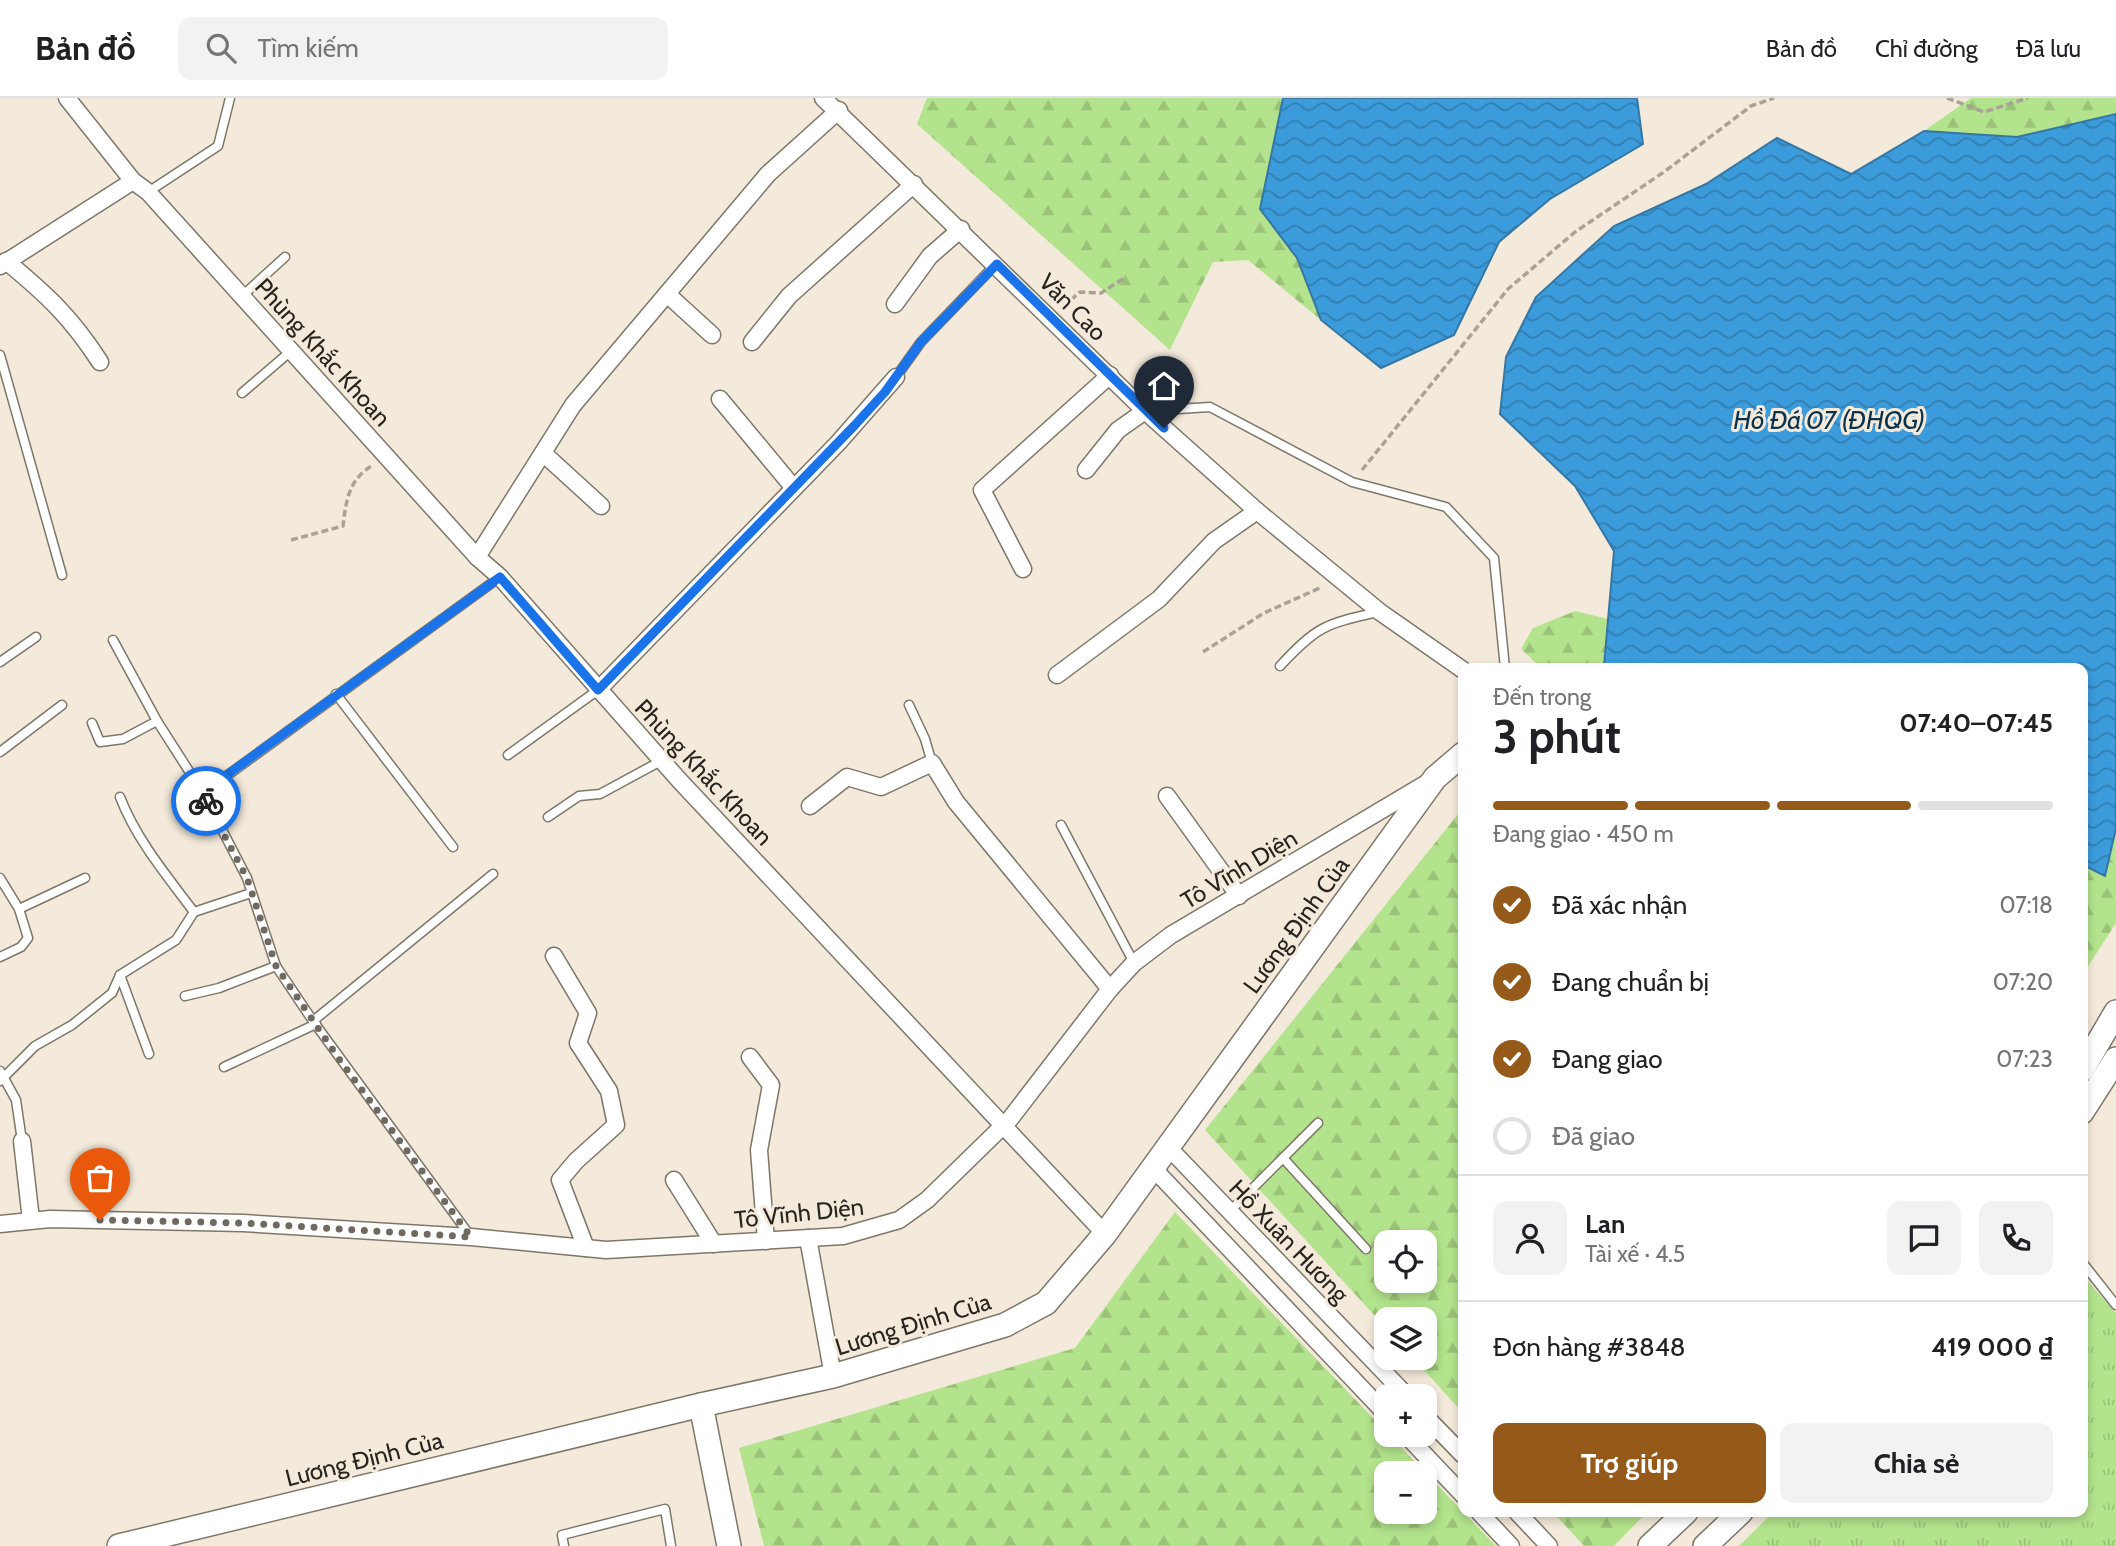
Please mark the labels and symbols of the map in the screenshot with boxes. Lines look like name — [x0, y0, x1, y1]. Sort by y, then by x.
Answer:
street label: Văn Cao — [1033, 267, 1113, 347]
street label: Phùng Khắc Khoan — [249, 272, 397, 432]
pin — [1134, 356, 1194, 428]
water label: Hồ Đá 07 (ĐHQG) — [1733, 404, 1925, 436]
street label: Phùng Khắc Khoan — [629, 693, 779, 851]
courier — [171, 766, 241, 836]
street label: Tô Vĩnh Diện — [1176, 823, 1302, 915]
street label: Lương Định Của — [1237, 851, 1355, 999]
pin — [70, 1148, 130, 1220]
street label: Hồ Xuân Hương — [1223, 1174, 1356, 1309]
street label: Tô Vĩnh Diện — [733, 1192, 865, 1234]
street label: Lương Định Của — [832, 1286, 995, 1361]
street label: Lương Định Của — [282, 1425, 446, 1493]

